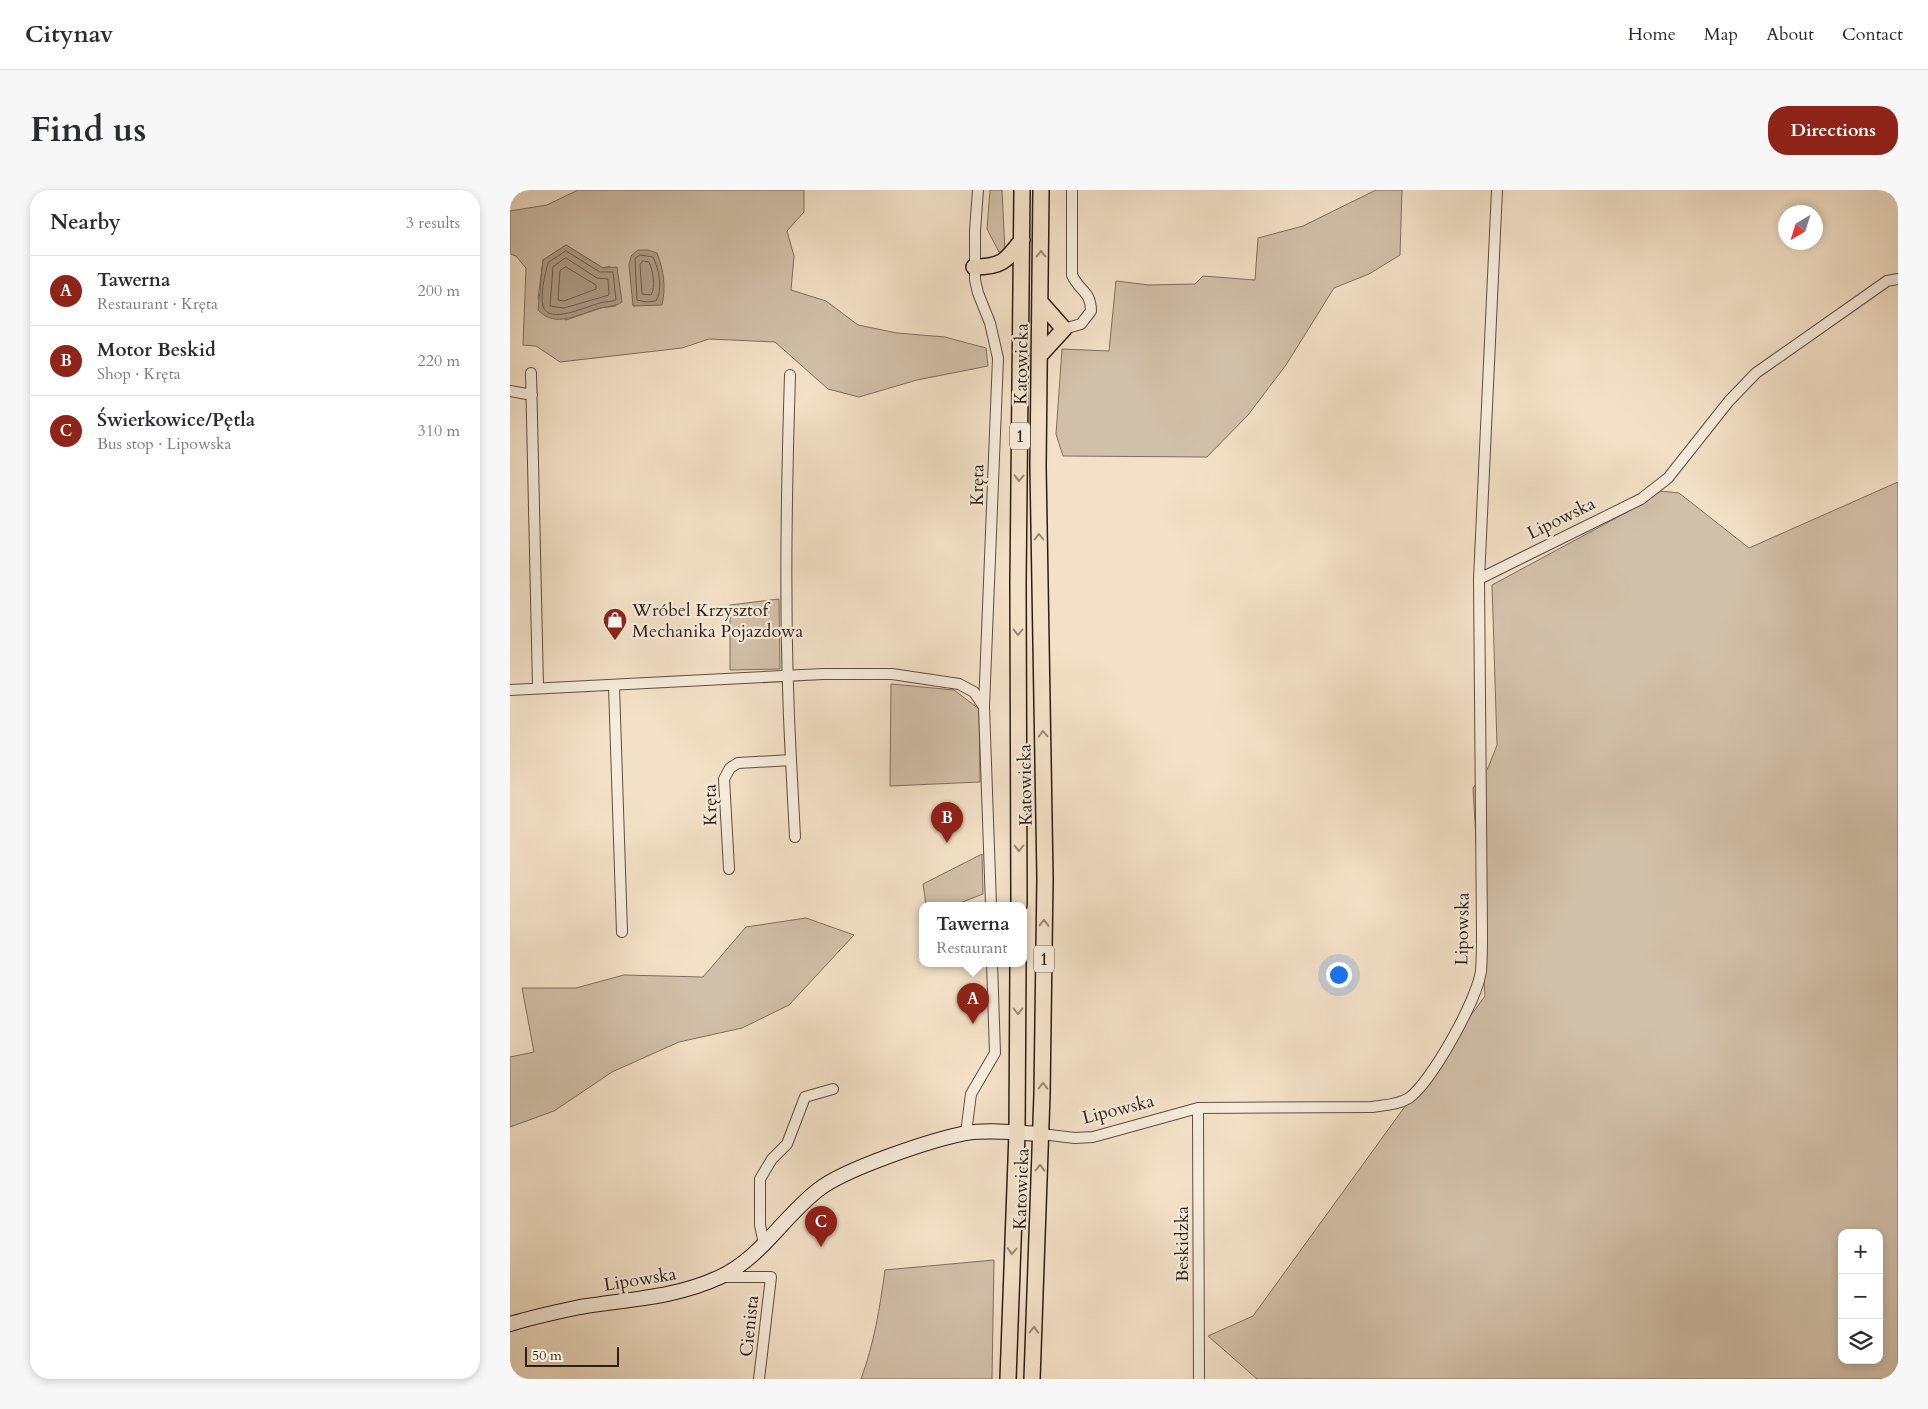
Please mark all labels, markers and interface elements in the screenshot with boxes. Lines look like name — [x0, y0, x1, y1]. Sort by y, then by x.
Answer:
text: Citynav — [25, 18, 113, 51]
text: Home — [1628, 22, 1676, 47]
text: Map — [1704, 22, 1738, 47]
text: About — [1766, 22, 1814, 47]
text: Contact — [1842, 22, 1903, 47]
text: Find us — [30, 106, 146, 154]
button: Directions — [1768, 106, 1898, 155]
north arrow — [1778, 205, 1823, 250]
text: Nearby — [50, 208, 121, 237]
text: 3 results — [406, 212, 460, 234]
one-way arrow — [1036, 250, 1046, 258]
text: Tawerna — [97, 267, 170, 293]
text: A — [60, 280, 72, 302]
text: 200 m — [418, 280, 460, 302]
text: Restaurant · Kręta — [97, 293, 218, 315]
street label: Katowicka — [1008, 323, 1035, 405]
text: Motor Beskid — [97, 337, 216, 363]
text: B — [60, 350, 72, 372]
text: 220 m — [418, 350, 460, 372]
text: Shop · Kręta — [97, 363, 181, 385]
text: Świerkowice/Pętla — [97, 407, 255, 433]
text: C — [60, 420, 72, 442]
text: 310 m — [418, 420, 460, 442]
road number: 1 — [1010, 422, 1030, 450]
text: Bus stop · Lipowska — [97, 433, 232, 455]
street label: Kręta — [965, 464, 990, 506]
one-way arrow — [1014, 474, 1024, 482]
street label: Lipowska — [1523, 491, 1600, 546]
one-way arrow — [1034, 532, 1044, 540]
place label: Wróbel Krzysztof Mechanika Pojazdowa — [631, 598, 804, 644]
shop icon: Wróbel Krzysztof Mechanika Pojazdowa — [602, 607, 628, 641]
one-way arrow — [1013, 628, 1023, 636]
one-way arrow — [1038, 730, 1049, 738]
street label: Katowicka — [1012, 744, 1039, 826]
street label: Kręta — [698, 784, 723, 826]
pin: B — [931, 802, 963, 843]
one-way arrow — [1014, 844, 1024, 852]
street label: Lipowska — [1449, 892, 1476, 966]
popup — [919, 902, 1027, 967]
text: Tawerna — [936, 911, 1010, 937]
one-way arrow — [1039, 919, 1050, 927]
text: Restaurant — [936, 937, 1008, 959]
road number: 1 — [1034, 946, 1054, 972]
your location — [1326, 962, 1352, 988]
pin: A — [957, 983, 989, 1024]
one-way arrow — [1013, 1008, 1023, 1016]
one-way arrow — [1037, 1081, 1048, 1089]
street label: Lipowska — [1080, 1088, 1157, 1130]
street label: Katowicka — [1008, 1148, 1035, 1230]
one-way arrow — [1035, 1164, 1045, 1172]
pin: C — [805, 1206, 837, 1247]
street label: Beskidzka — [1170, 1206, 1195, 1282]
map controls — [1838, 1229, 1883, 1364]
button: + — [1838, 1229, 1883, 1274]
one-way arrow — [1007, 1248, 1017, 1255]
street label: Lipowska — [602, 1261, 678, 1298]
button: − — [1838, 1274, 1883, 1319]
street label: Cienista — [734, 1294, 765, 1358]
button: layers — [1838, 1319, 1883, 1364]
one-way arrow — [1029, 1326, 1039, 1334]
scale bar — [525, 1344, 619, 1367]
text: 50 m — [532, 1346, 562, 1365]

